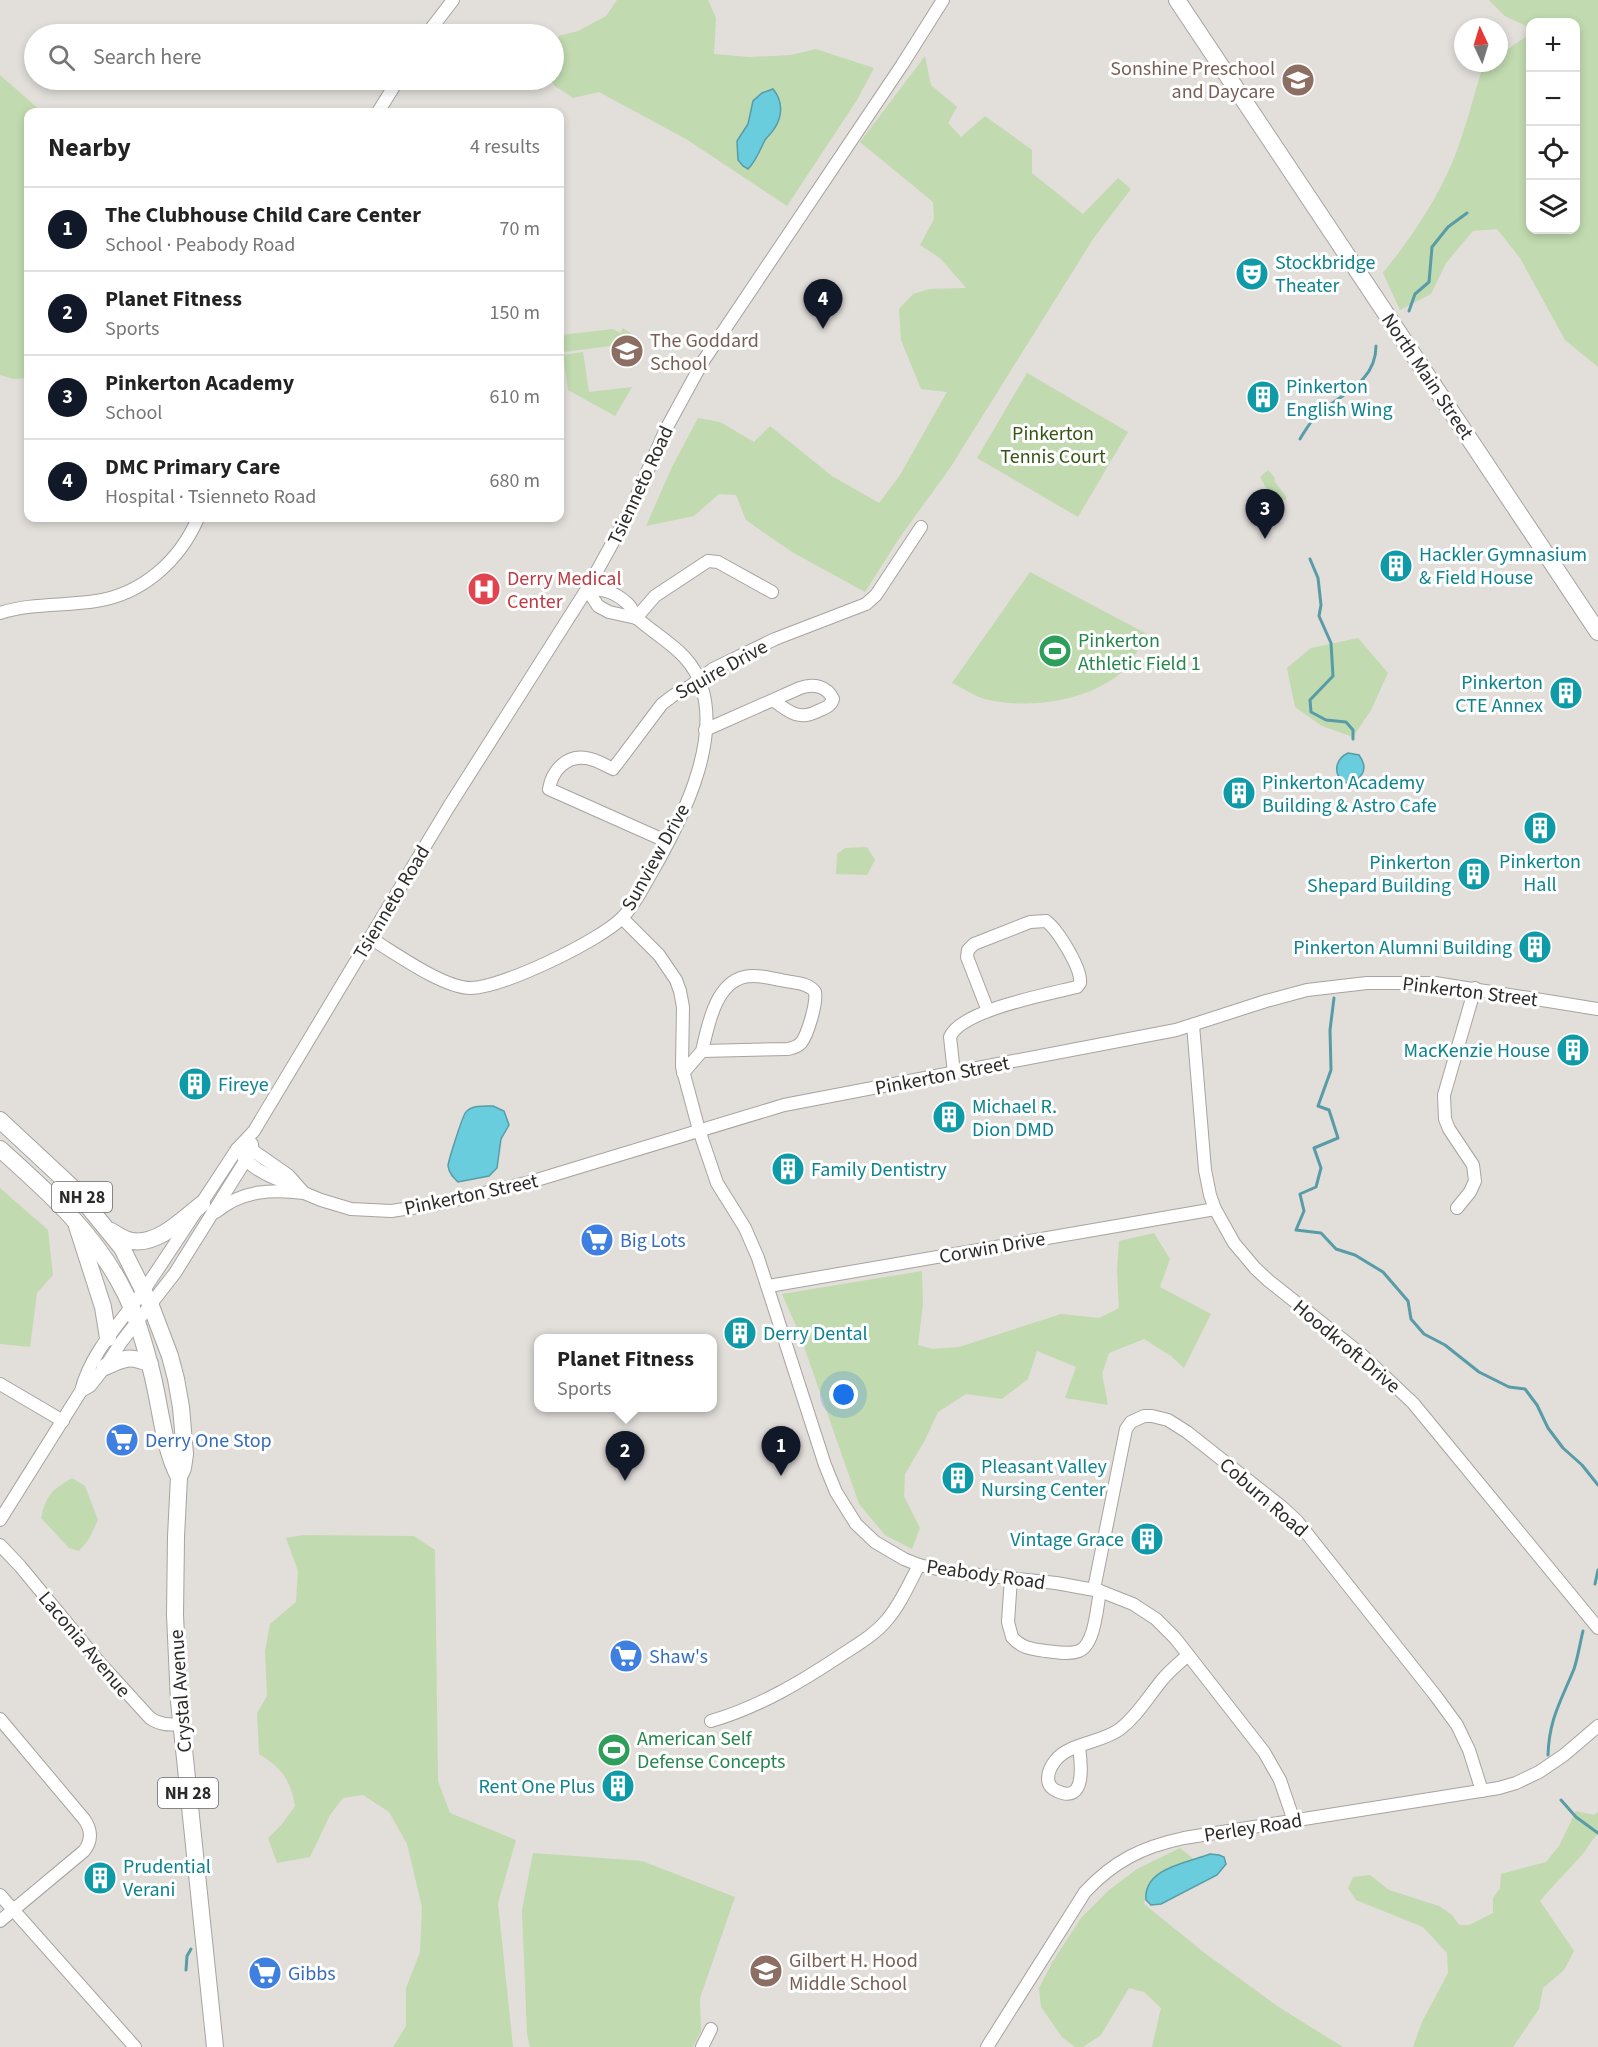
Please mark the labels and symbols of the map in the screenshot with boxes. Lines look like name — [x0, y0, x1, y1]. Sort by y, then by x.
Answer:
north arrow — [1454, 18, 1508, 72]
place label: Sonshine Preschool and Daycare — [1110, 55, 1275, 106]
school or university icon: Sonshine Preschool and Daycare — [1280, 62, 1316, 98]
place label: Stockbridge Theater — [1275, 249, 1375, 300]
theatre icon: Stockbridge Theater — [1234, 256, 1270, 292]
pin: 4 — [804, 280, 842, 329]
street label: North Main Street — [1374, 308, 1480, 445]
place label: The Goddard School — [650, 327, 759, 378]
school or university icon: The Goddard School — [609, 333, 645, 369]
place label: Pinkerton English Wing — [1286, 373, 1393, 424]
building icon: Pinkerton English Wing — [1245, 379, 1281, 415]
park label: Pinkerton Tennis Court — [1000, 420, 1106, 471]
street label: Tsienneto Road — [601, 421, 681, 550]
pin: 3 — [1246, 490, 1284, 539]
place label: Hackler Gymnasium & Field House — [1419, 541, 1587, 592]
building icon: Hackler Gymnasium & Field House — [1378, 548, 1414, 584]
place label: Derry Medical Center — [507, 565, 622, 616]
hospital icon: Derry Medical Center — [466, 571, 502, 607]
place label: Pinkerton Athletic Field 1 — [1078, 627, 1201, 678]
street label: Squire Drive — [670, 633, 773, 707]
sports icon: Pinkerton Athletic Field 1 — [1037, 633, 1073, 669]
place label: Pinkerton CTE Annex — [1455, 669, 1543, 720]
building icon: Pinkerton CTE Annex — [1548, 675, 1584, 711]
place label: Pinkerton Academy Building & Astro Cafe — [1262, 769, 1437, 820]
building icon: Pinkerton Academy Building & Astro Cafe — [1221, 775, 1257, 811]
street label: Sunview Drive — [615, 799, 697, 916]
building icon: Pinkerton Hall — [1522, 810, 1558, 846]
street label: Tsienneto Road — [347, 840, 437, 965]
place label: Pinkerton Hall — [1499, 848, 1581, 899]
place label: Pinkerton Shepard Building — [1307, 849, 1451, 900]
building icon: Pinkerton Shepard Building — [1456, 856, 1492, 892]
building icon: Pinkerton Alumni Building — [1517, 929, 1553, 965]
place label: Pinkerton Alumni Building — [1293, 934, 1512, 962]
street label: Pinkerton Street — [1401, 970, 1539, 1014]
building icon: MacKenzie House — [1555, 1032, 1591, 1068]
place label: MacKenzie House — [1404, 1037, 1550, 1065]
street label: Pinkerton Street — [873, 1049, 1012, 1103]
building icon: Fireye — [177, 1066, 213, 1102]
place label: Fireye — [218, 1071, 269, 1099]
place label: Michael R. Dion DMD — [972, 1093, 1057, 1144]
building icon: Michael R. Dion DMD — [931, 1099, 967, 1135]
building icon: Family Dentistry — [770, 1151, 806, 1187]
place label: Family Dentistry — [811, 1156, 947, 1184]
street label: Pinkerton Street — [402, 1167, 541, 1223]
road number: NH 28 — [52, 1182, 112, 1212]
supermarket icon: Big Lots — [579, 1222, 615, 1258]
street label: Corwin Drive — [937, 1225, 1047, 1271]
place label: Big Lots — [620, 1227, 686, 1255]
street label: Hoodkroft Drive — [1287, 1293, 1406, 1400]
building icon: Derry Dental — [722, 1315, 758, 1351]
place label: Derry Dental — [763, 1320, 868, 1348]
your location — [829, 1380, 858, 1409]
supermarket icon: Derry One Stop — [104, 1422, 140, 1458]
pin: 1 — [762, 1426, 800, 1476]
place label: Derry One Stop — [145, 1427, 272, 1455]
pin: 2 — [606, 1432, 644, 1481]
street label: Coburn Road — [1213, 1451, 1314, 1544]
place label: Pleasant Valley Nursing Center — [981, 1453, 1107, 1504]
building icon: Pleasant Valley Nursing Center — [940, 1460, 976, 1496]
building icon: Vintage Grace — [1129, 1521, 1165, 1557]
place label: Vintage Grace — [1010, 1526, 1124, 1554]
street label: Peabody Road — [925, 1553, 1047, 1597]
street label: Laconia Avenue — [31, 1585, 137, 1704]
street label: Crystal Avenue — [163, 1628, 199, 1753]
supermarket icon: Shaw's — [608, 1638, 644, 1674]
place label: Shaw's — [649, 1643, 708, 1671]
place label: American Self Defense Concepts — [637, 1725, 786, 1776]
sports icon: American Self Defense Concepts — [596, 1732, 632, 1768]
building icon: Rent One Plus — [600, 1768, 636, 1804]
place label: Rent One Plus — [478, 1773, 595, 1801]
road number: NH 28 — [158, 1778, 218, 1808]
street label: Perley Road — [1202, 1806, 1304, 1850]
place label: Prudential Verani — [123, 1853, 211, 1904]
building icon: Prudential Verani — [82, 1860, 118, 1896]
place label: Gilbert H. Hood Middle School — [789, 1947, 918, 1998]
school or university icon: Gilbert H. Hood Middle School — [748, 1953, 784, 1989]
supermarket icon: Gibbs — [247, 1955, 283, 1991]
place label: Gibbs — [288, 1960, 336, 1988]

